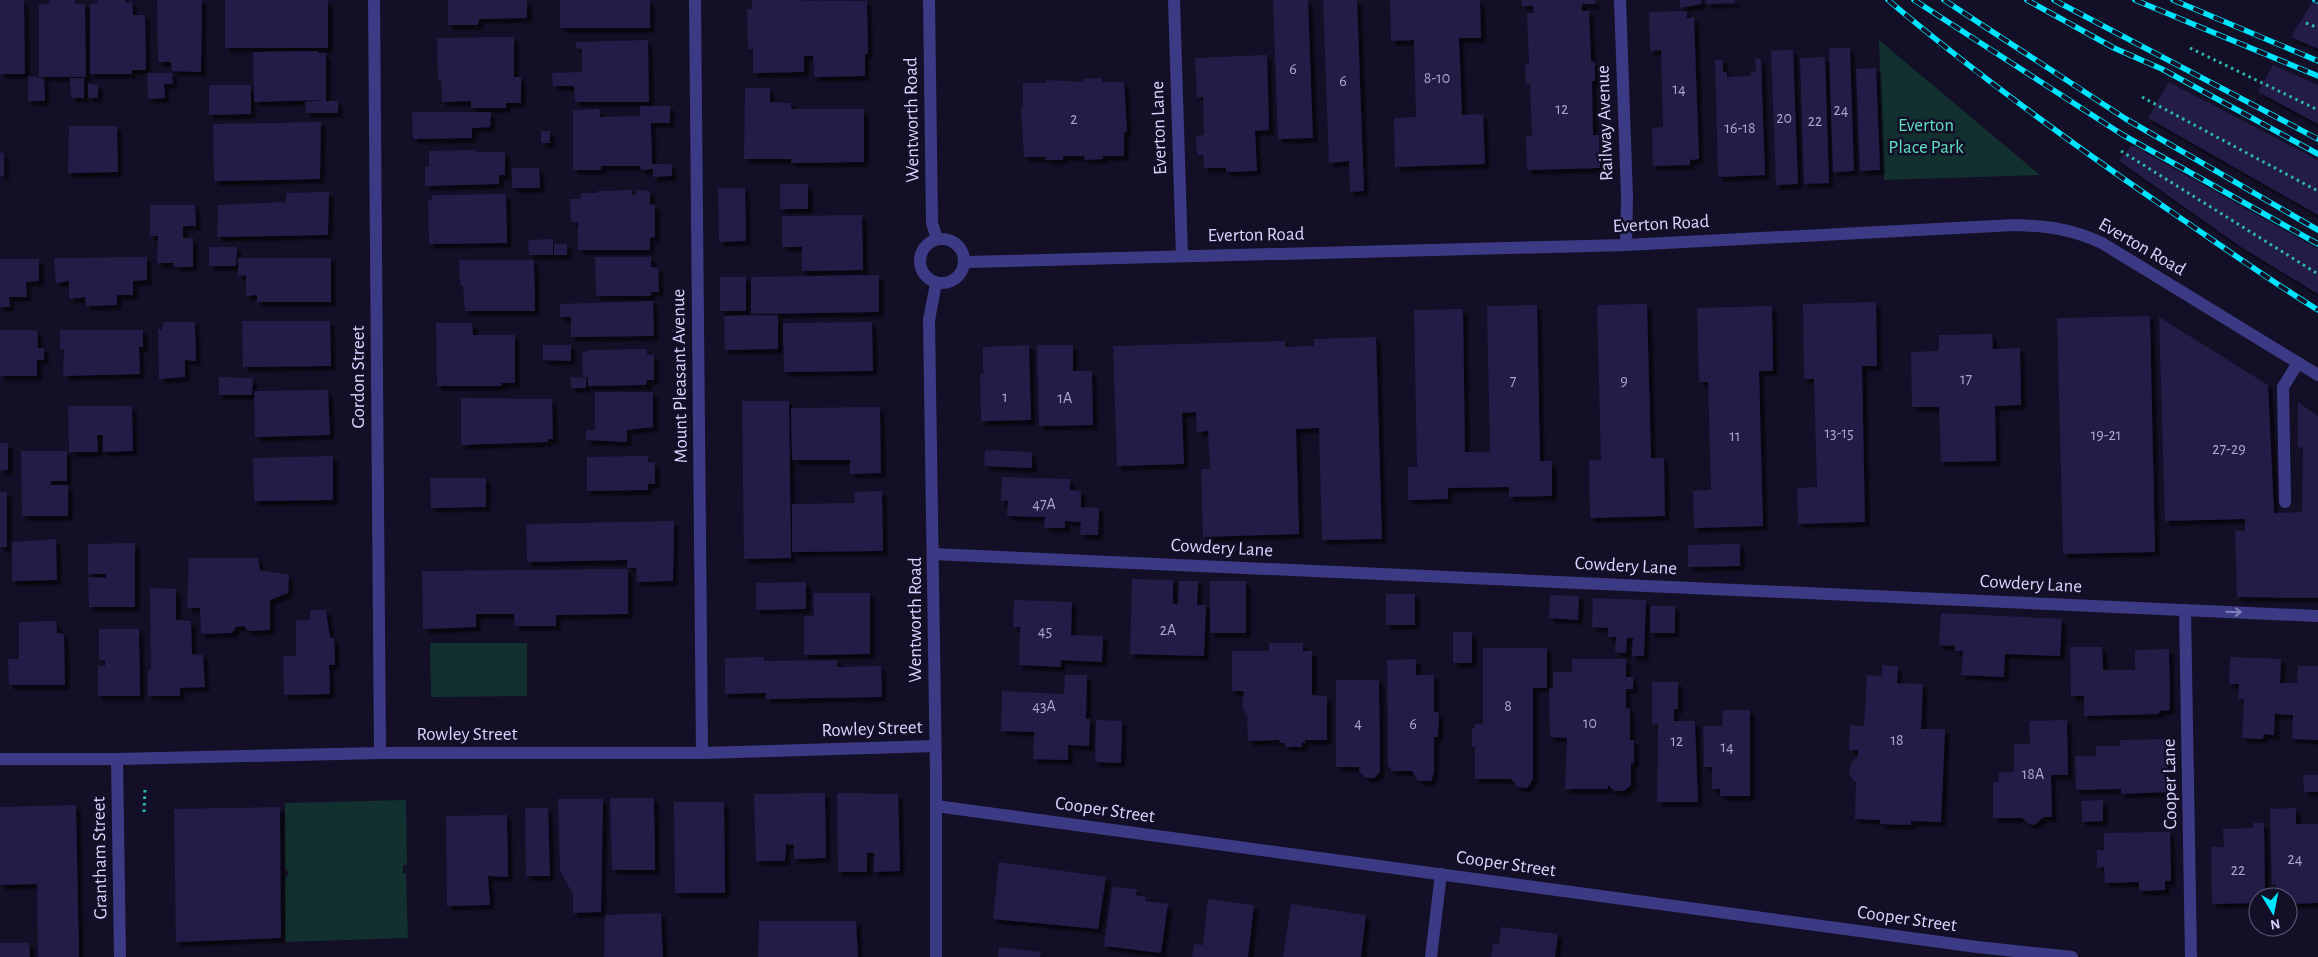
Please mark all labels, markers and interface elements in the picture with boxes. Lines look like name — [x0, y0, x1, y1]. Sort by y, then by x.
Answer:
street label: Wentworth Road — [901, 57, 923, 183]
house number: 6 — [1289, 61, 1297, 77]
street label: Railway Avenue — [1593, 65, 1617, 181]
house number: 8-10 — [1424, 70, 1450, 86]
house number: 6 — [1339, 73, 1347, 89]
street label: Everton Lane — [1148, 81, 1170, 175]
house number: 14 — [1672, 81, 1686, 97]
house number: 12 — [1556, 101, 1568, 117]
house number: 24 — [1834, 102, 1849, 118]
house number: 20 — [1776, 110, 1792, 126]
house number: 2 — [1070, 111, 1078, 127]
house number: 22 — [1808, 113, 1822, 129]
park label: Everton Place Park — [1888, 116, 1964, 157]
house number: 16-18 — [1724, 120, 1756, 136]
street label: Everton Road — [1612, 212, 1710, 236]
street label: Everton Road — [2095, 215, 2189, 280]
street label: Everton Road — [1207, 225, 1305, 245]
street label: Mount Pleasant Avenue — [669, 289, 691, 463]
street label: Gordon Street — [349, 326, 368, 428]
house number: 17 — [1960, 371, 1972, 387]
house number: 7 — [1510, 373, 1517, 389]
house number: 9 — [1620, 373, 1628, 389]
house number: 1 — [1002, 389, 1008, 405]
house number: 1A — [1058, 390, 1072, 406]
house number: 13-15 — [1824, 425, 1854, 441]
house number: 19-21 — [2091, 427, 2121, 443]
house number: 11 — [1729, 428, 1741, 444]
house number: 27-29 — [2212, 441, 2246, 457]
house number: 47A — [1032, 496, 1056, 512]
street label: Cowdery Lane — [1170, 536, 1274, 560]
street label: Cowdery Lane — [1574, 554, 1678, 578]
street label: Wentworth Road — [906, 557, 925, 683]
street label: Cowdery Lane — [1979, 572, 2083, 596]
one-way arrow — [2226, 607, 2242, 617]
house number: 2A — [1160, 622, 1176, 638]
house number: 45 — [1038, 623, 1052, 639]
house number: 43A — [1032, 698, 1056, 714]
house number: 8 — [1504, 698, 1512, 714]
house number: 4 — [1354, 715, 1362, 731]
house number: 10 — [1583, 715, 1597, 731]
house number: 6 — [1409, 716, 1417, 732]
street label: Rowley Street — [821, 718, 923, 740]
street label: Rowley Street — [416, 725, 518, 744]
house number: 18 — [1890, 732, 1904, 748]
house number: 12 — [1671, 733, 1683, 749]
street label: Cooper Lane — [2160, 738, 2180, 830]
house number: 14 — [1720, 739, 1734, 755]
house number: 18A — [2022, 766, 2044, 782]
street label: Cooper Street — [1054, 794, 1156, 826]
street label: Grantham Street — [89, 796, 111, 920]
street label: Cooper Street — [1455, 848, 1557, 880]
house number: 24 — [2288, 851, 2303, 867]
house number: 22 — [2231, 862, 2245, 878]
north arrow — [2248, 887, 2298, 937]
street label: Cooper Street — [1856, 903, 1958, 935]
text: N — [2269, 916, 2281, 932]

